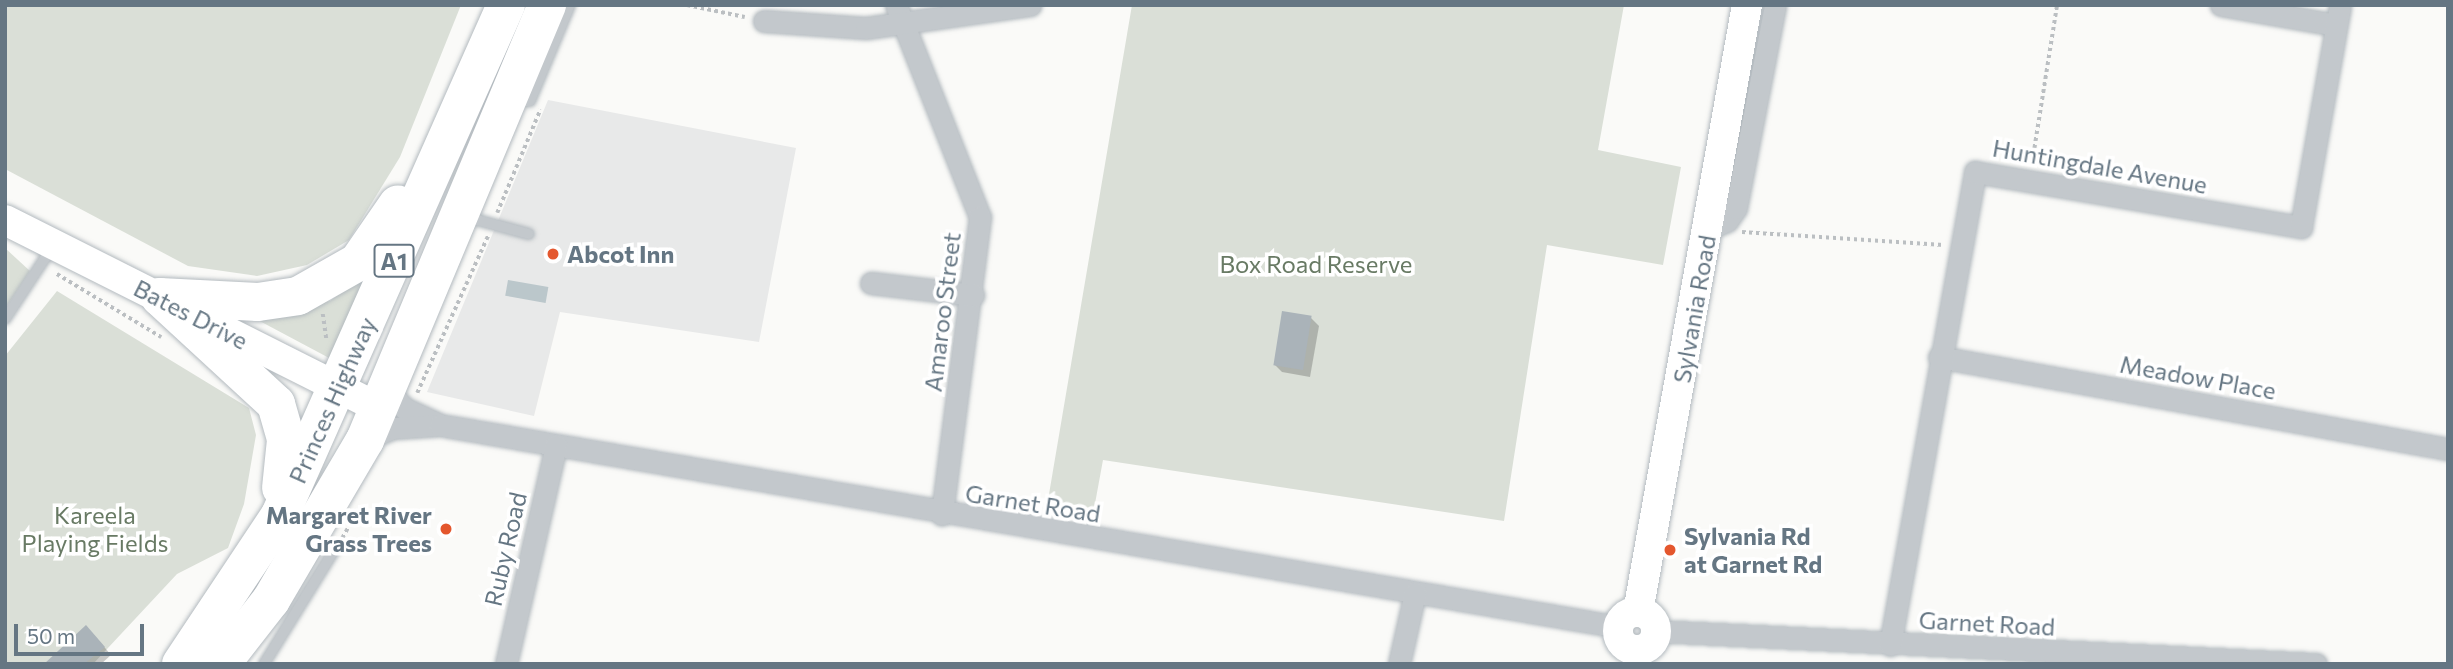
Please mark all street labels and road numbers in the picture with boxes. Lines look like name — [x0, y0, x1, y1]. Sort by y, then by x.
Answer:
street label: Huntingdale Avenue — [1990, 133, 2210, 199]
street label: Amaroo Street — [918, 231, 966, 393]
street label: Sylvania Road — [1667, 233, 1721, 385]
road number: A1 — [373, 242, 415, 280]
street label: Bates Drive — [129, 273, 253, 355]
street label: Princes Highway — [282, 312, 382, 488]
street label: Meadow Place — [2118, 349, 2278, 405]
street label: Garnet Road — [963, 478, 1103, 528]
street label: Ruby Road — [478, 489, 532, 609]
street label: Garnet Road — [1918, 605, 2056, 641]

